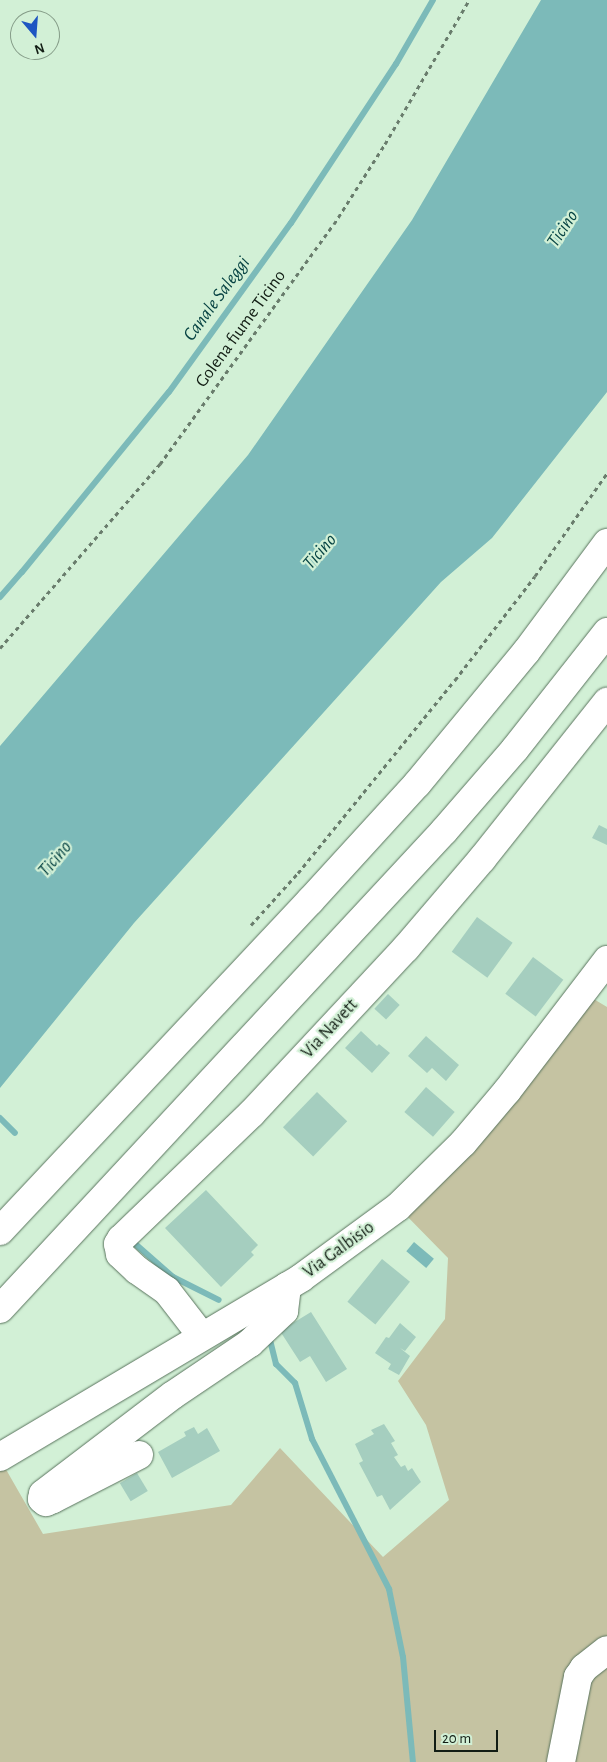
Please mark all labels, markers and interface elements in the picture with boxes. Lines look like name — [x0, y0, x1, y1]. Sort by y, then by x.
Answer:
north arrow — [10, 10, 60, 60]
text: N — [33, 40, 46, 56]
water label: Ticino — [542, 206, 584, 252]
water label: Canale Saleggi — [179, 252, 255, 346]
street label: Golena fiume Ticino — [191, 266, 291, 392]
water label: Ticino — [298, 529, 342, 575]
water label: Ticino — [33, 836, 77, 882]
street label: Via Navett — [297, 995, 363, 1063]
street label: Via Galbisio — [299, 1217, 379, 1283]
scale bar — [437, 1720, 501, 1752]
text: 20 m — [442, 1731, 471, 1746]

